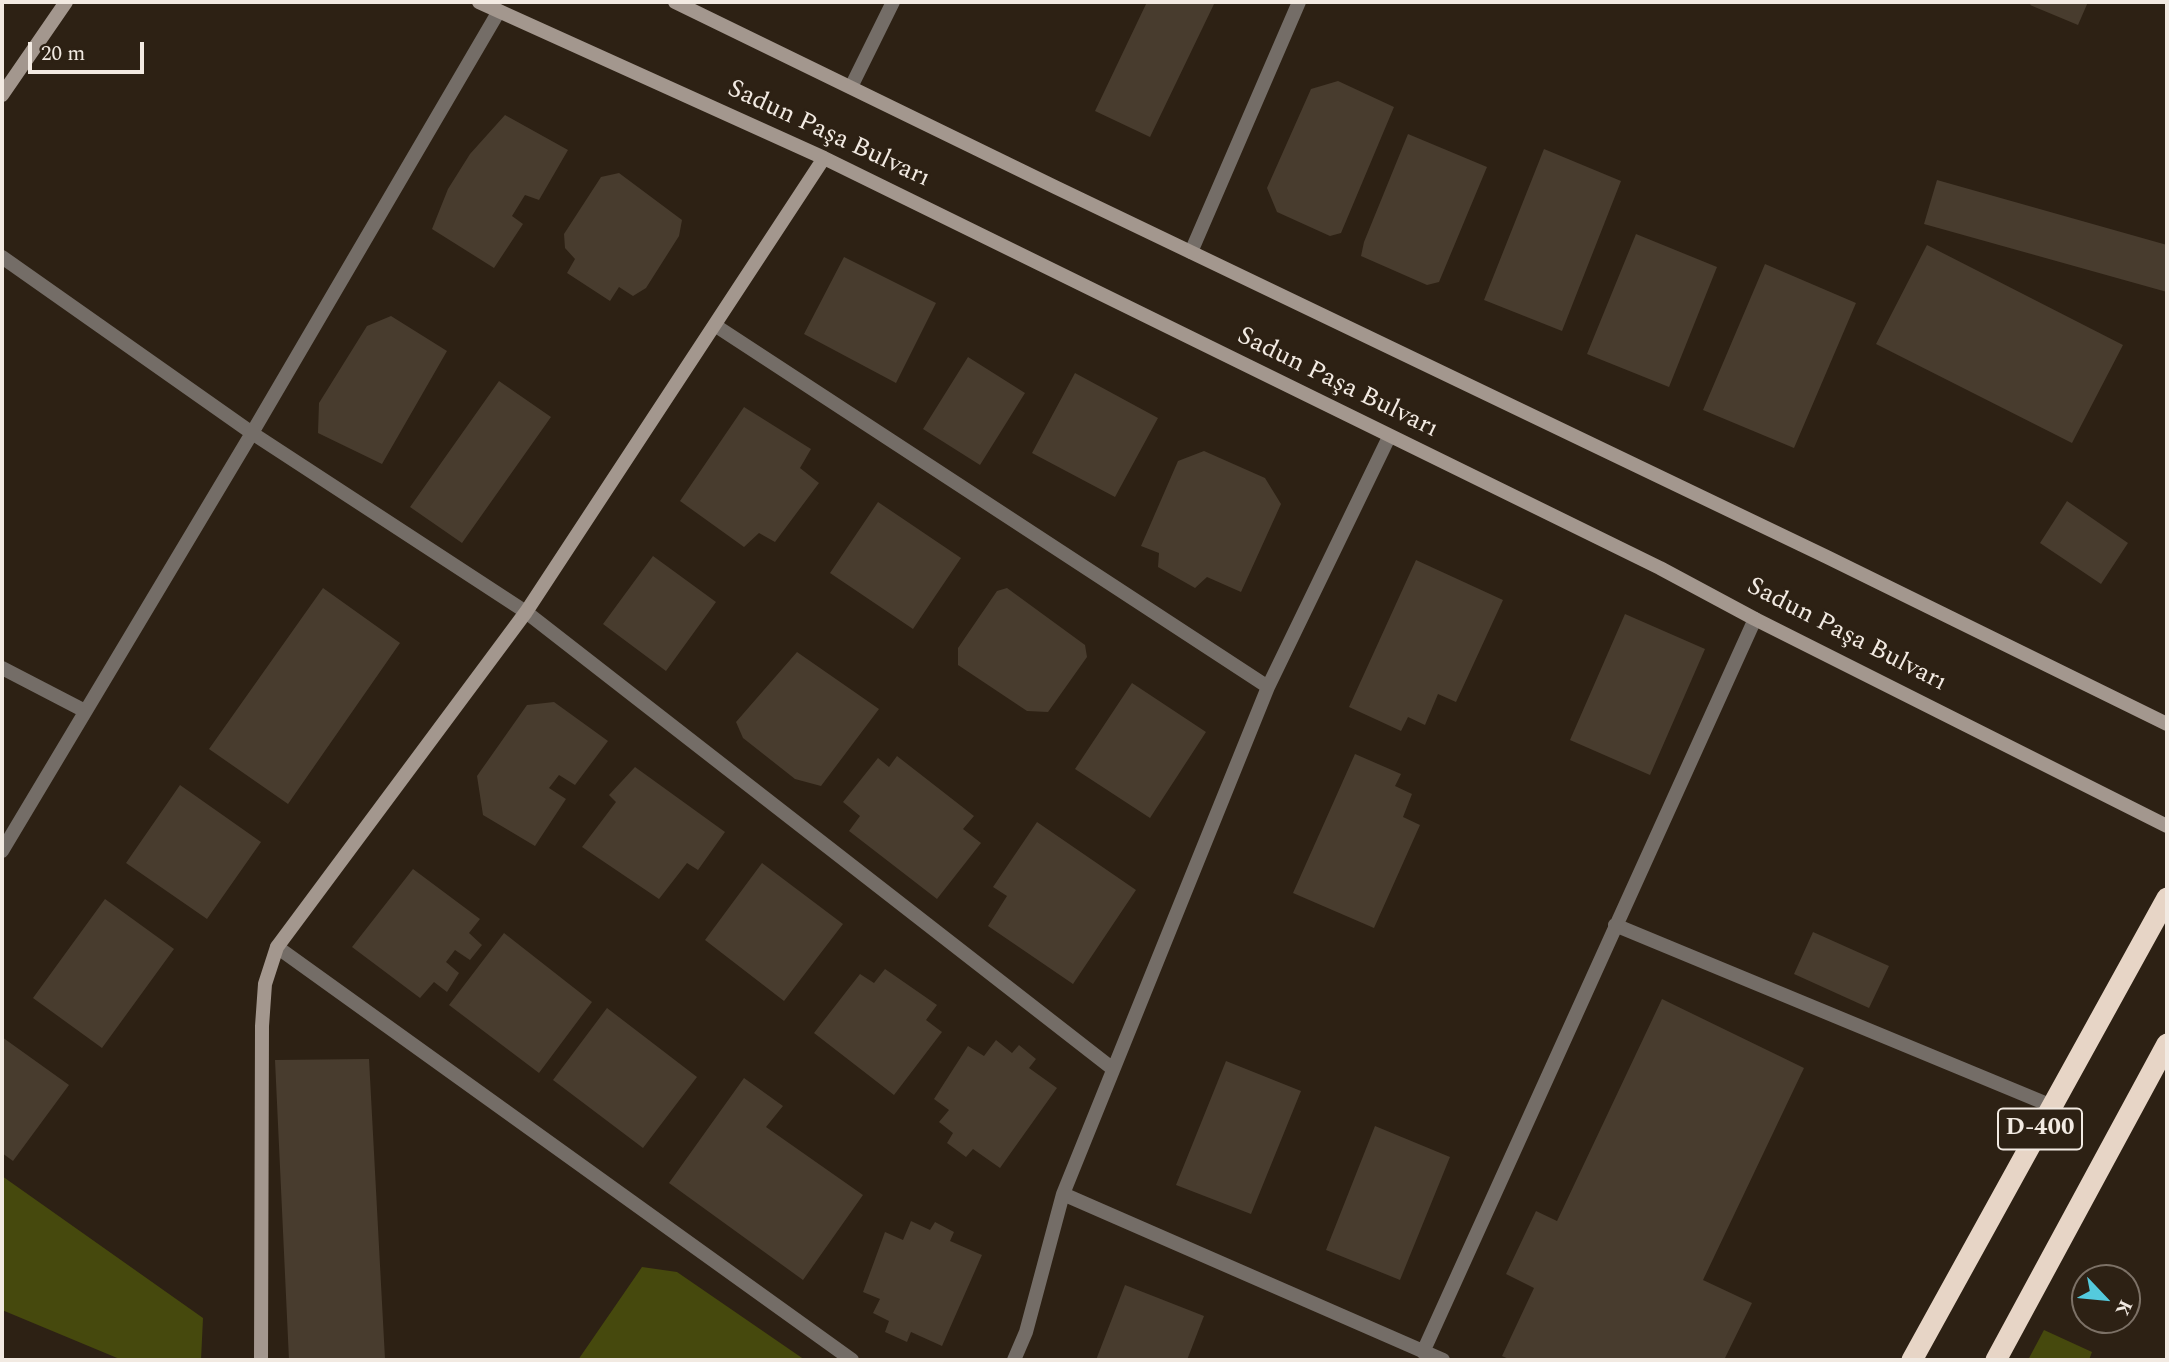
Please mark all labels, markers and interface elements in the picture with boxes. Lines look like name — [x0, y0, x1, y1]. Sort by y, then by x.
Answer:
scale bar — [32, 28, 147, 72]
text: 20 m — [41, 38, 85, 70]
street label: Sadun Paşa Bulvarı — [722, 74, 934, 196]
street label: Sadun Paşa Bulvarı — [1231, 322, 1443, 446]
street label: Sadun Paşa Bulvarı — [1741, 572, 1951, 700]
road number: D-400 — [1998, 1108, 2082, 1149]
north arrow — [2071, 1264, 2141, 1334]
text: K — [2107, 1295, 2140, 1321]

